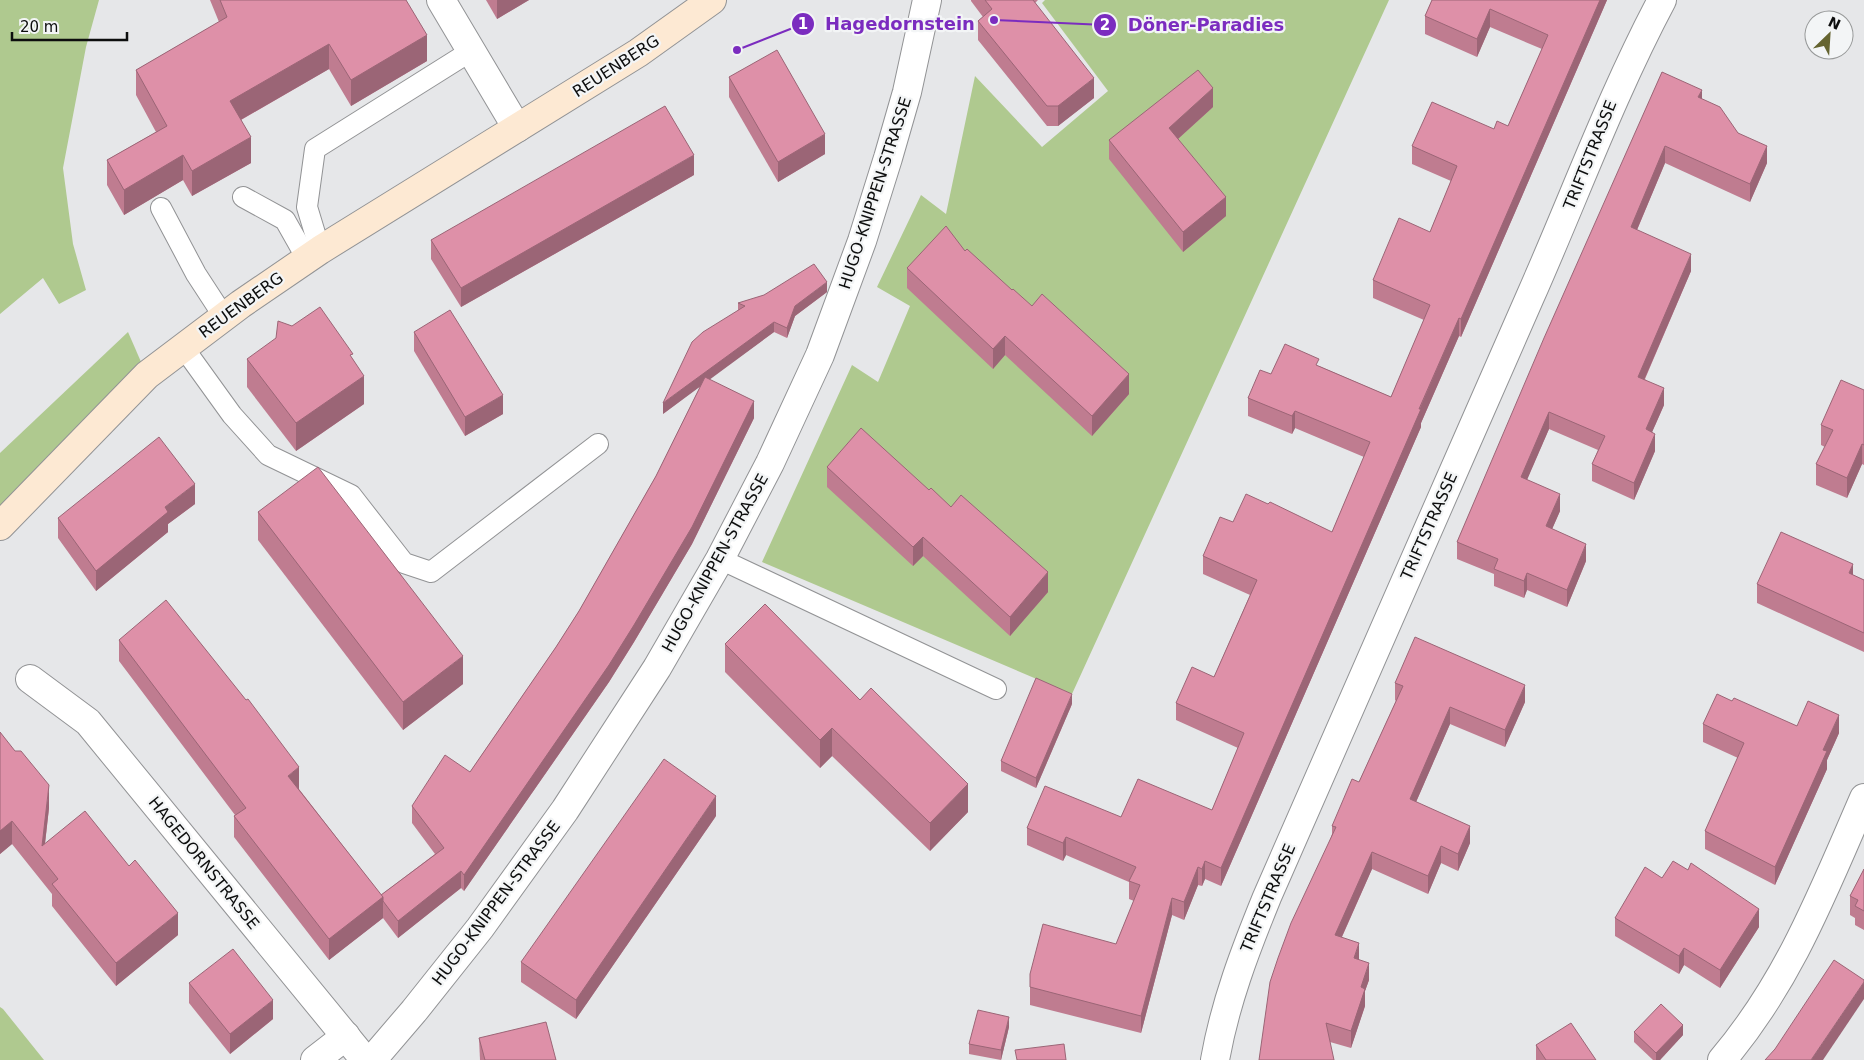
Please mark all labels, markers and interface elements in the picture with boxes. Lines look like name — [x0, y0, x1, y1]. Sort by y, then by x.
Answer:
callout: Hagedornstein — [790, 7, 985, 40]
callout: Döner-Paradies — [1092, 9, 1294, 42]
scale bar — [12, 10, 128, 42]
north arrow — [1804, 10, 1854, 60]
text: Hagedornstein — [825, 13, 975, 34]
text: N — [1826, 13, 1843, 33]
text: Döner-Paradies — [1128, 14, 1284, 35]
text: 1 — [798, 15, 808, 33]
text: 2 — [1100, 16, 1110, 34]
text: 20 m — [20, 18, 58, 36]
street label: REUENBERG — [569, 31, 663, 101]
street label: HUGO-KNIPPEN-STRASSE — [835, 94, 915, 292]
street label: TRIFTSTRASSE — [1559, 98, 1621, 213]
street label: REUENBERG — [195, 268, 287, 342]
street label: TRIFTSTRASSE — [1396, 469, 1461, 584]
street label: HUGO-KNIPPEN-STRASSE — [658, 470, 772, 656]
street label: HAGEDORNSTRASSE — [145, 793, 263, 933]
street label: HUGO-KNIPPEN-STRASSE — [428, 817, 564, 989]
street label: TRIFTSTRASSE — [1236, 841, 1299, 956]

